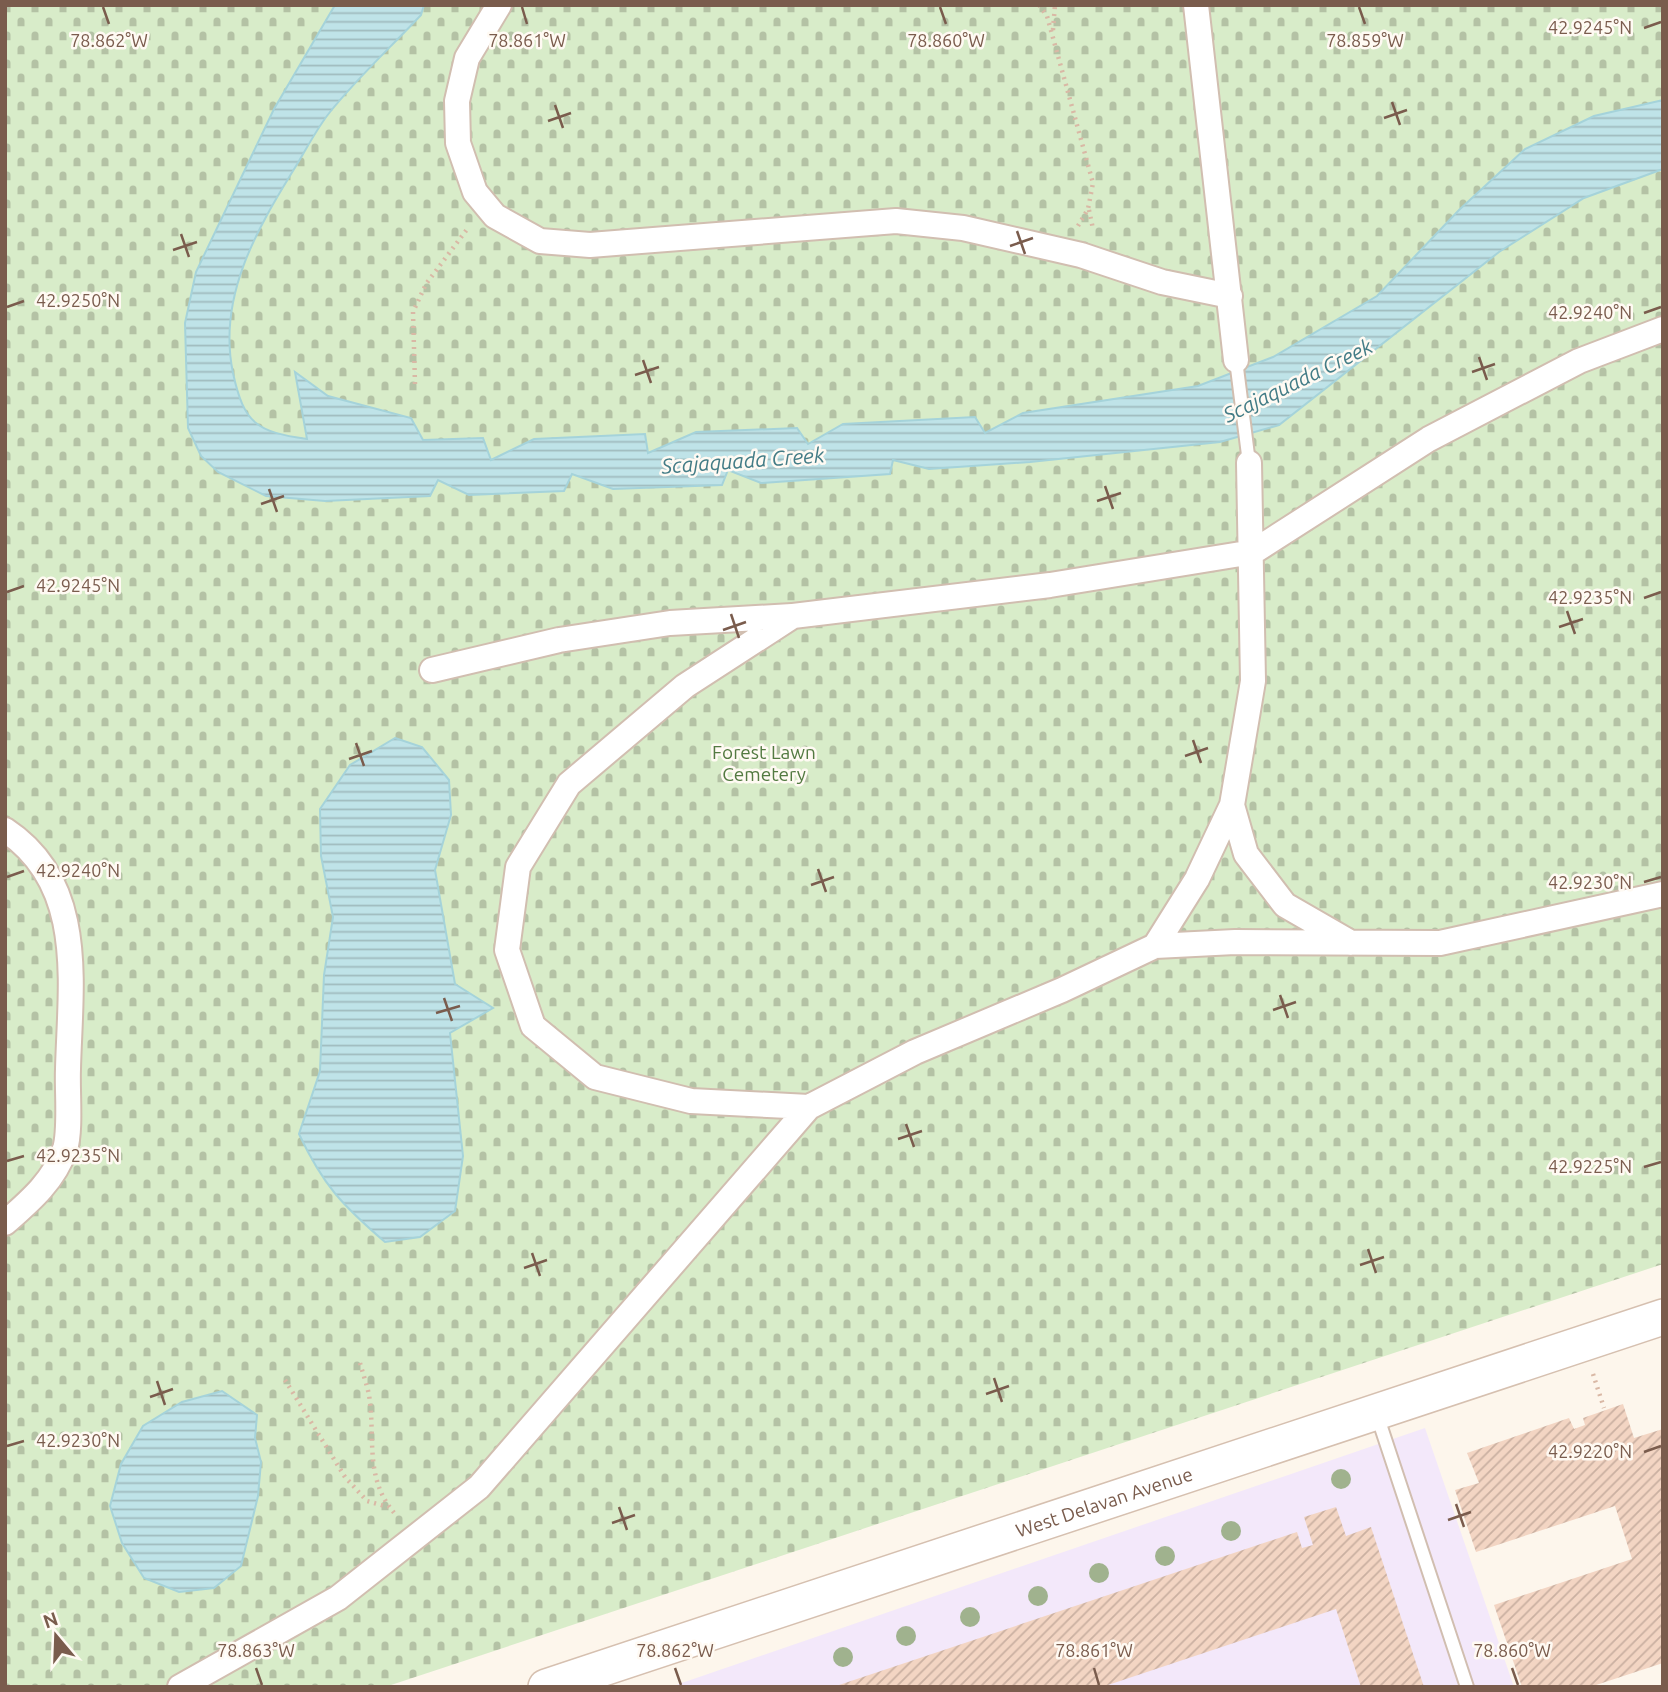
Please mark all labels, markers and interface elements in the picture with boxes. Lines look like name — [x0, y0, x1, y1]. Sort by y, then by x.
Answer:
text: 42.9245°N — [1548, 17, 1632, 37]
text: 78.862°W — [70, 30, 148, 50]
text: 78.861°W — [488, 30, 566, 50]
text: 78.860°W — [907, 30, 985, 50]
text: 78.859°W — [1326, 30, 1404, 50]
text: 42.9250°N — [36, 290, 120, 310]
text: 42.9240°N — [1548, 302, 1632, 322]
water label: Scajaquada Creek — [1218, 333, 1376, 427]
water label: Scajaquada Creek — [660, 442, 825, 478]
text: 42.9245°N — [36, 575, 120, 595]
text: 42.9235°N — [1548, 587, 1632, 607]
park label: Forest Lawn Cemetery — [712, 741, 816, 785]
text: 42.9240°N — [36, 860, 120, 880]
text: 42.9230°N — [1548, 872, 1632, 892]
text: 42.9235°N — [36, 1145, 120, 1165]
text: 42.9225°N — [1548, 1156, 1632, 1176]
text: 42.9230°N — [36, 1430, 120, 1450]
text: 42.9220°N — [1548, 1441, 1632, 1461]
street label: West Delavan Avenue — [1013, 1463, 1195, 1542]
north arrow — [21, 1601, 91, 1671]
text: N — [40, 1607, 61, 1633]
text: 78.863°W — [217, 1640, 295, 1660]
text: 78.862°W — [636, 1640, 714, 1660]
text: 78.861°W — [1055, 1640, 1133, 1660]
text: 78.860°W — [1473, 1640, 1551, 1660]

